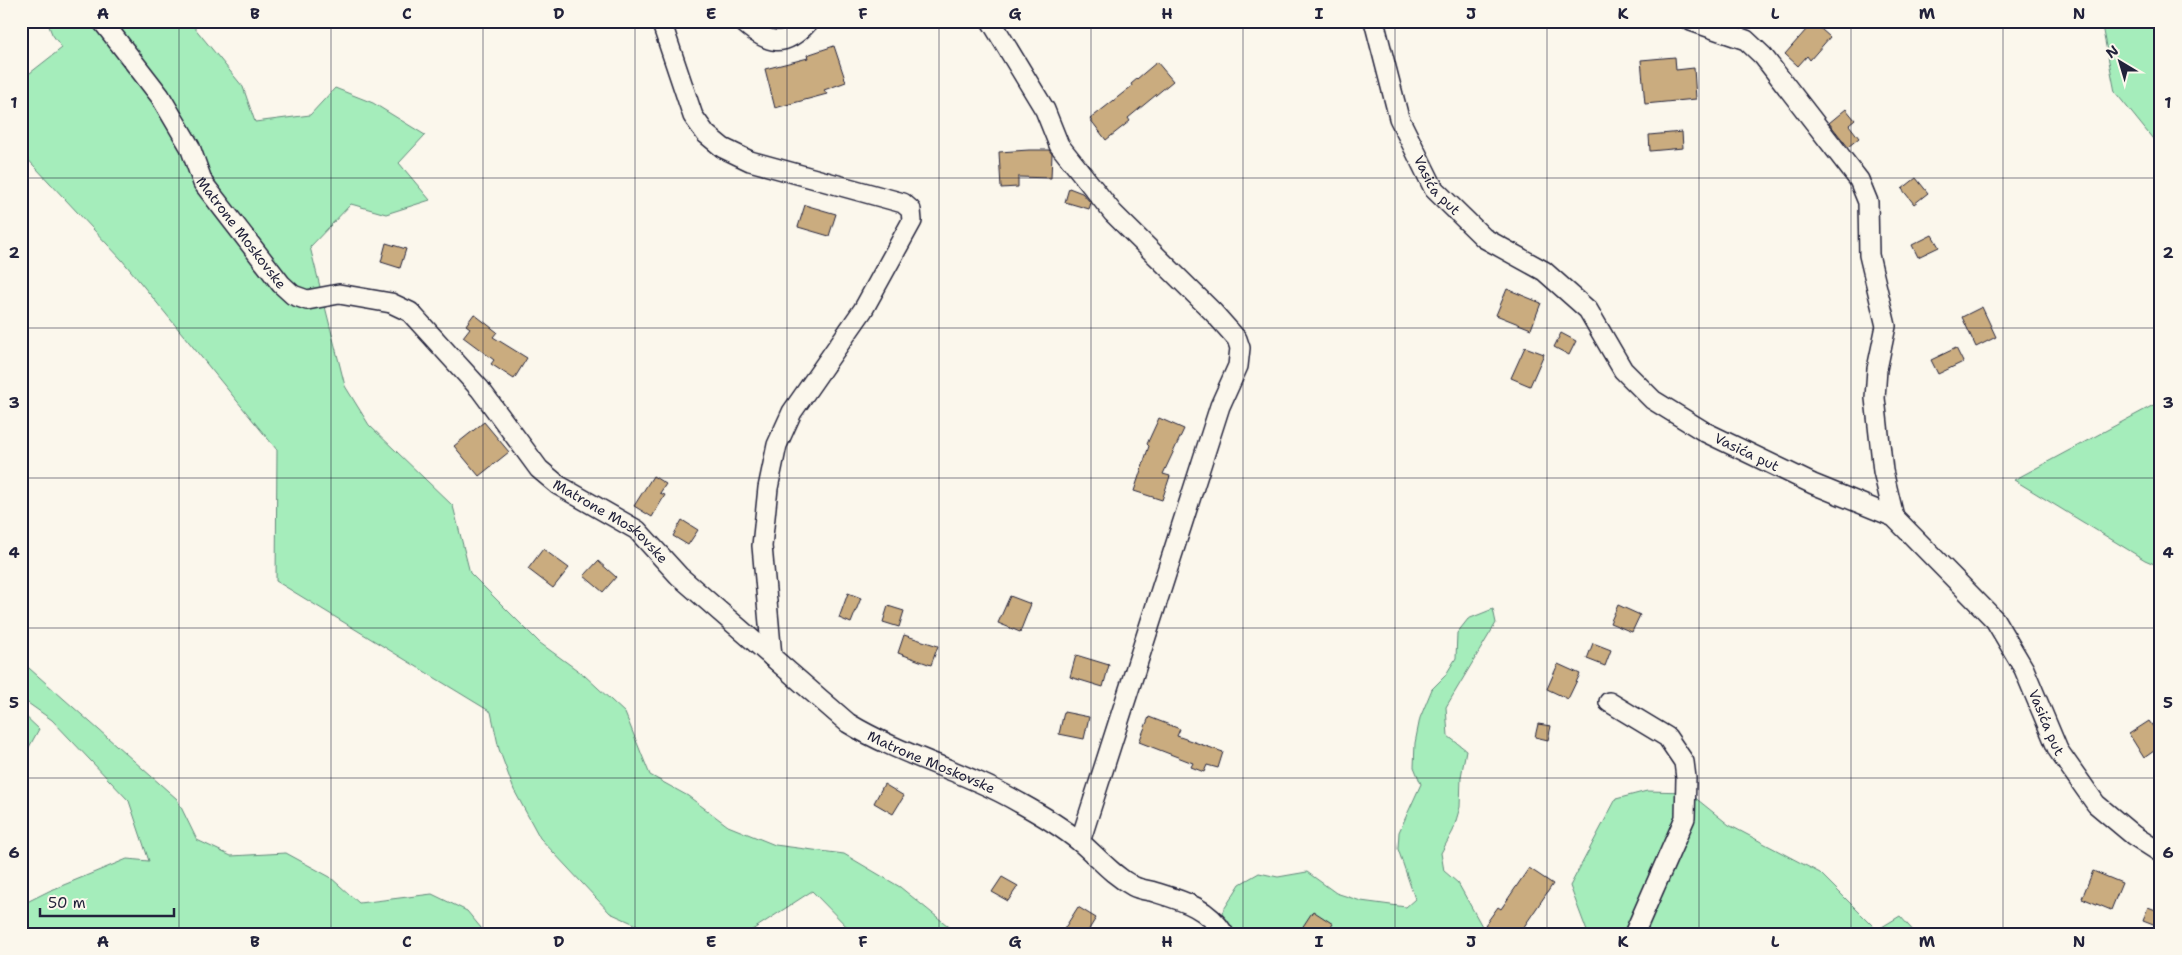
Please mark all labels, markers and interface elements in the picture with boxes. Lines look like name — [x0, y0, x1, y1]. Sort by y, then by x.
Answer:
text: A — [97, 3, 109, 24]
text: B — [250, 3, 260, 24]
text: C — [402, 3, 412, 24]
text: D — [553, 3, 565, 24]
text: E — [706, 3, 716, 24]
text: F — [858, 3, 868, 24]
text: G — [1009, 3, 1022, 24]
text: H — [1161, 3, 1173, 24]
text: I — [1315, 3, 1324, 24]
text: J — [1466, 3, 1476, 24]
text: K — [1618, 3, 1629, 24]
text: L — [1771, 3, 1780, 24]
text: M — [1919, 3, 1936, 24]
text: N — [2073, 3, 2085, 24]
north arrow — [2094, 38, 2144, 88]
text: N — [2102, 41, 2122, 62]
text: 1 — [10, 92, 18, 113]
text: 1 — [2164, 92, 2172, 113]
street label: Vasića put — [1410, 153, 1464, 219]
street label: Matrone Moskovske — [192, 173, 290, 292]
text: 2 — [8, 242, 20, 263]
text: 2 — [2162, 242, 2174, 263]
text: 3 — [8, 392, 20, 413]
text: 3 — [2162, 392, 2174, 413]
street label: Vasića put — [1712, 429, 1782, 475]
street label: Matrone Moskovske — [550, 475, 672, 567]
text: 4 — [8, 542, 20, 563]
text: 4 — [2162, 542, 2174, 563]
street label: Vasića put — [2025, 687, 2068, 759]
text: 5 — [9, 692, 19, 713]
text: 5 — [2163, 692, 2173, 713]
street label: Matrone Moskovske — [864, 727, 998, 798]
text: 6 — [8, 842, 20, 863]
text: 6 — [2162, 842, 2174, 863]
scale bar — [40, 885, 174, 917]
text: 50 m — [48, 893, 86, 913]
text: A — [97, 931, 109, 952]
text: B — [250, 931, 260, 952]
text: C — [402, 931, 412, 952]
text: D — [553, 931, 565, 952]
text: E — [706, 931, 716, 952]
text: F — [858, 931, 868, 952]
text: G — [1009, 931, 1022, 952]
text: H — [1161, 931, 1173, 952]
text: I — [1315, 931, 1324, 952]
text: J — [1466, 931, 1476, 952]
text: K — [1618, 931, 1629, 952]
text: L — [1771, 931, 1780, 952]
text: M — [1919, 931, 1936, 952]
text: N — [2073, 931, 2085, 952]

